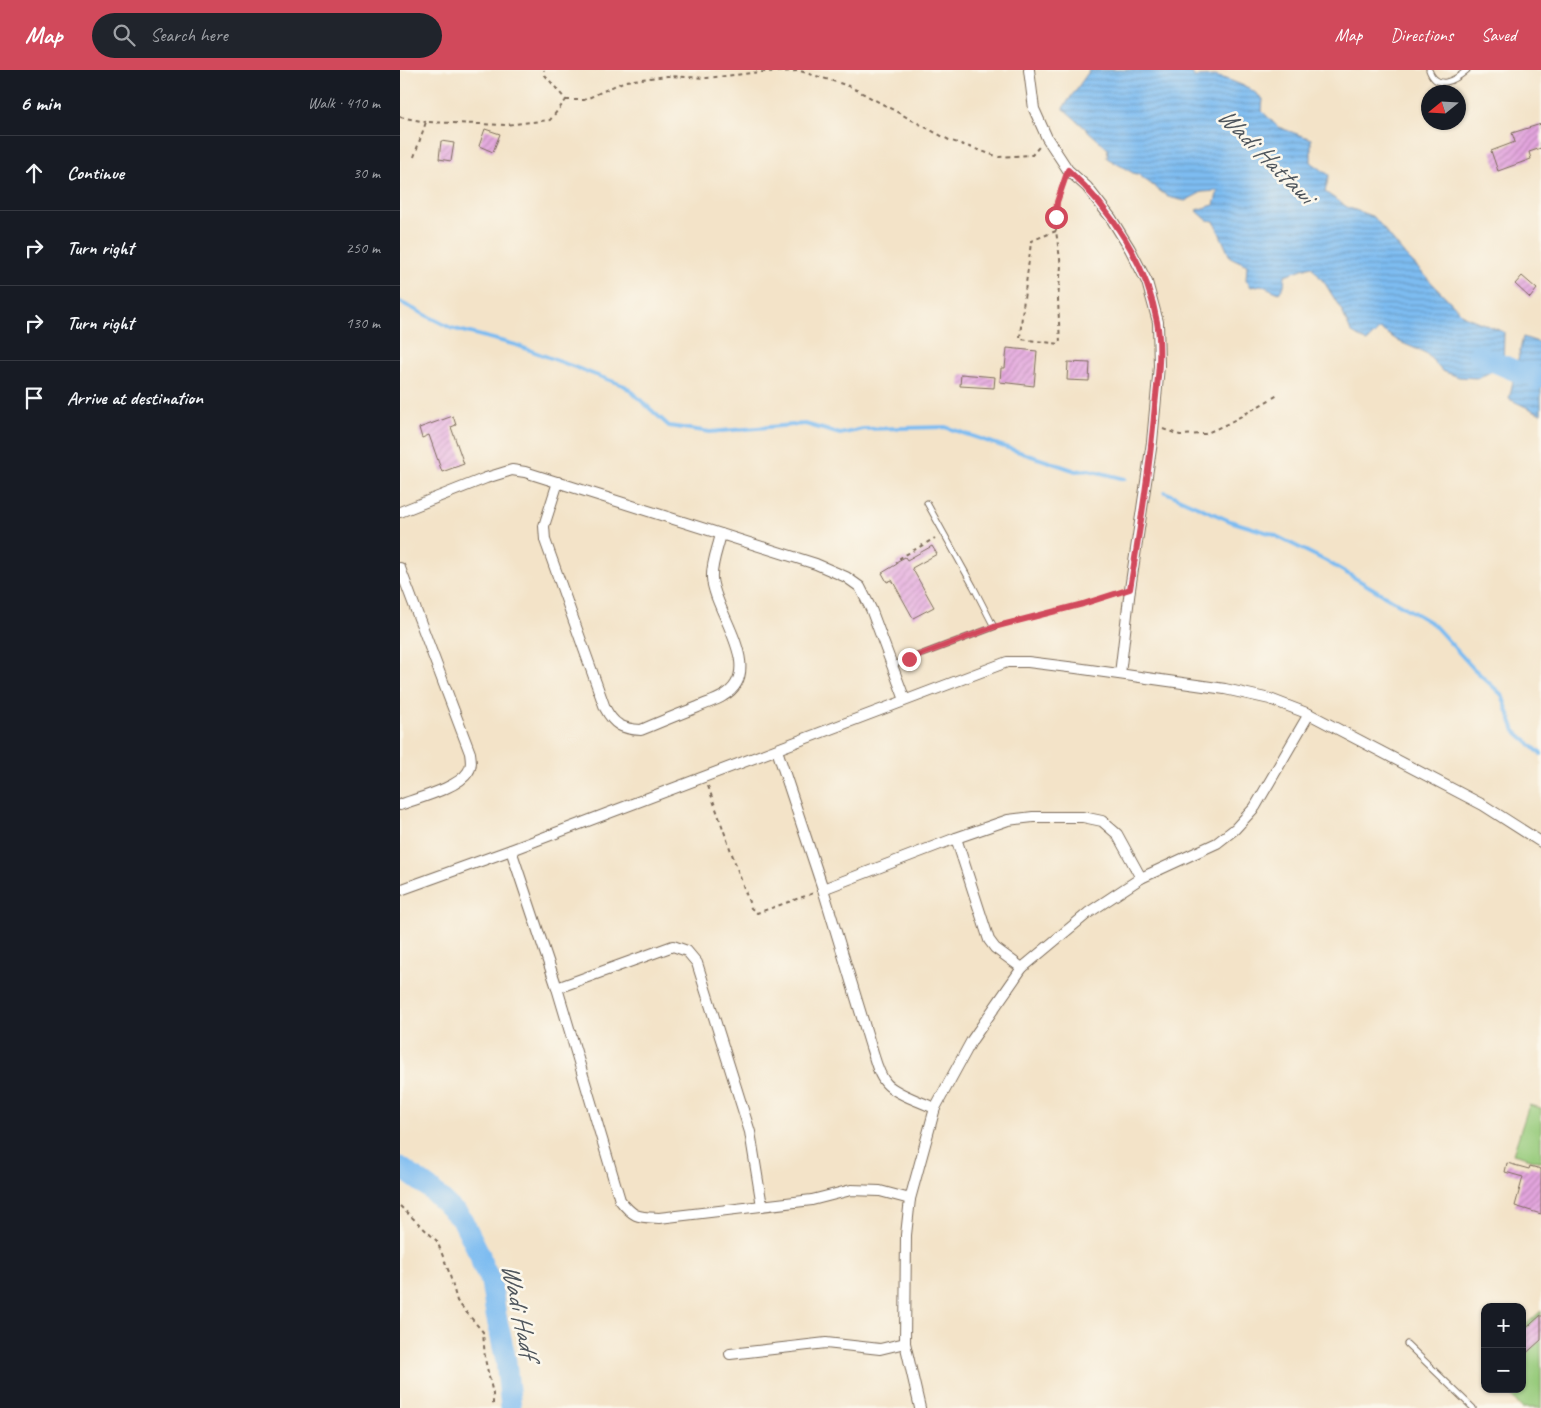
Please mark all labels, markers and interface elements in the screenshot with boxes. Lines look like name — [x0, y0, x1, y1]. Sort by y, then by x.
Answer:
search box — [92, 13, 442, 58]
text: Map — [25, 20, 62, 50]
icon: search — [110, 21, 138, 49]
text: Search here — [150, 23, 228, 47]
text: Map — [1335, 24, 1362, 46]
text: Directions — [1390, 24, 1453, 46]
text: Saved — [1481, 24, 1516, 46]
north arrow — [1421, 85, 1466, 130]
text: 6 min — [20, 90, 61, 116]
text: Walk · 410 m — [308, 93, 380, 113]
water label: Wadi Hattawi — [1211, 100, 1326, 215]
icon: ahead — [20, 159, 48, 187]
text: Continue — [67, 161, 124, 185]
text: 30 m — [353, 163, 380, 183]
route start — [1045, 206, 1068, 229]
icon: right — [20, 234, 48, 262]
text: Turn right — [67, 236, 134, 260]
text: 250 m — [346, 238, 380, 258]
icon: right — [20, 309, 48, 337]
text: Turn right — [67, 311, 134, 335]
text: 130 m — [346, 313, 380, 333]
icon: arrive — [20, 384, 48, 412]
text: Arrive at destination — [67, 386, 203, 410]
route end — [898, 648, 921, 671]
water label: Wadi Hadf — [494, 1260, 548, 1370]
map controls — [1481, 1303, 1526, 1393]
button: + — [1481, 1303, 1526, 1348]
button: − — [1481, 1348, 1526, 1393]

